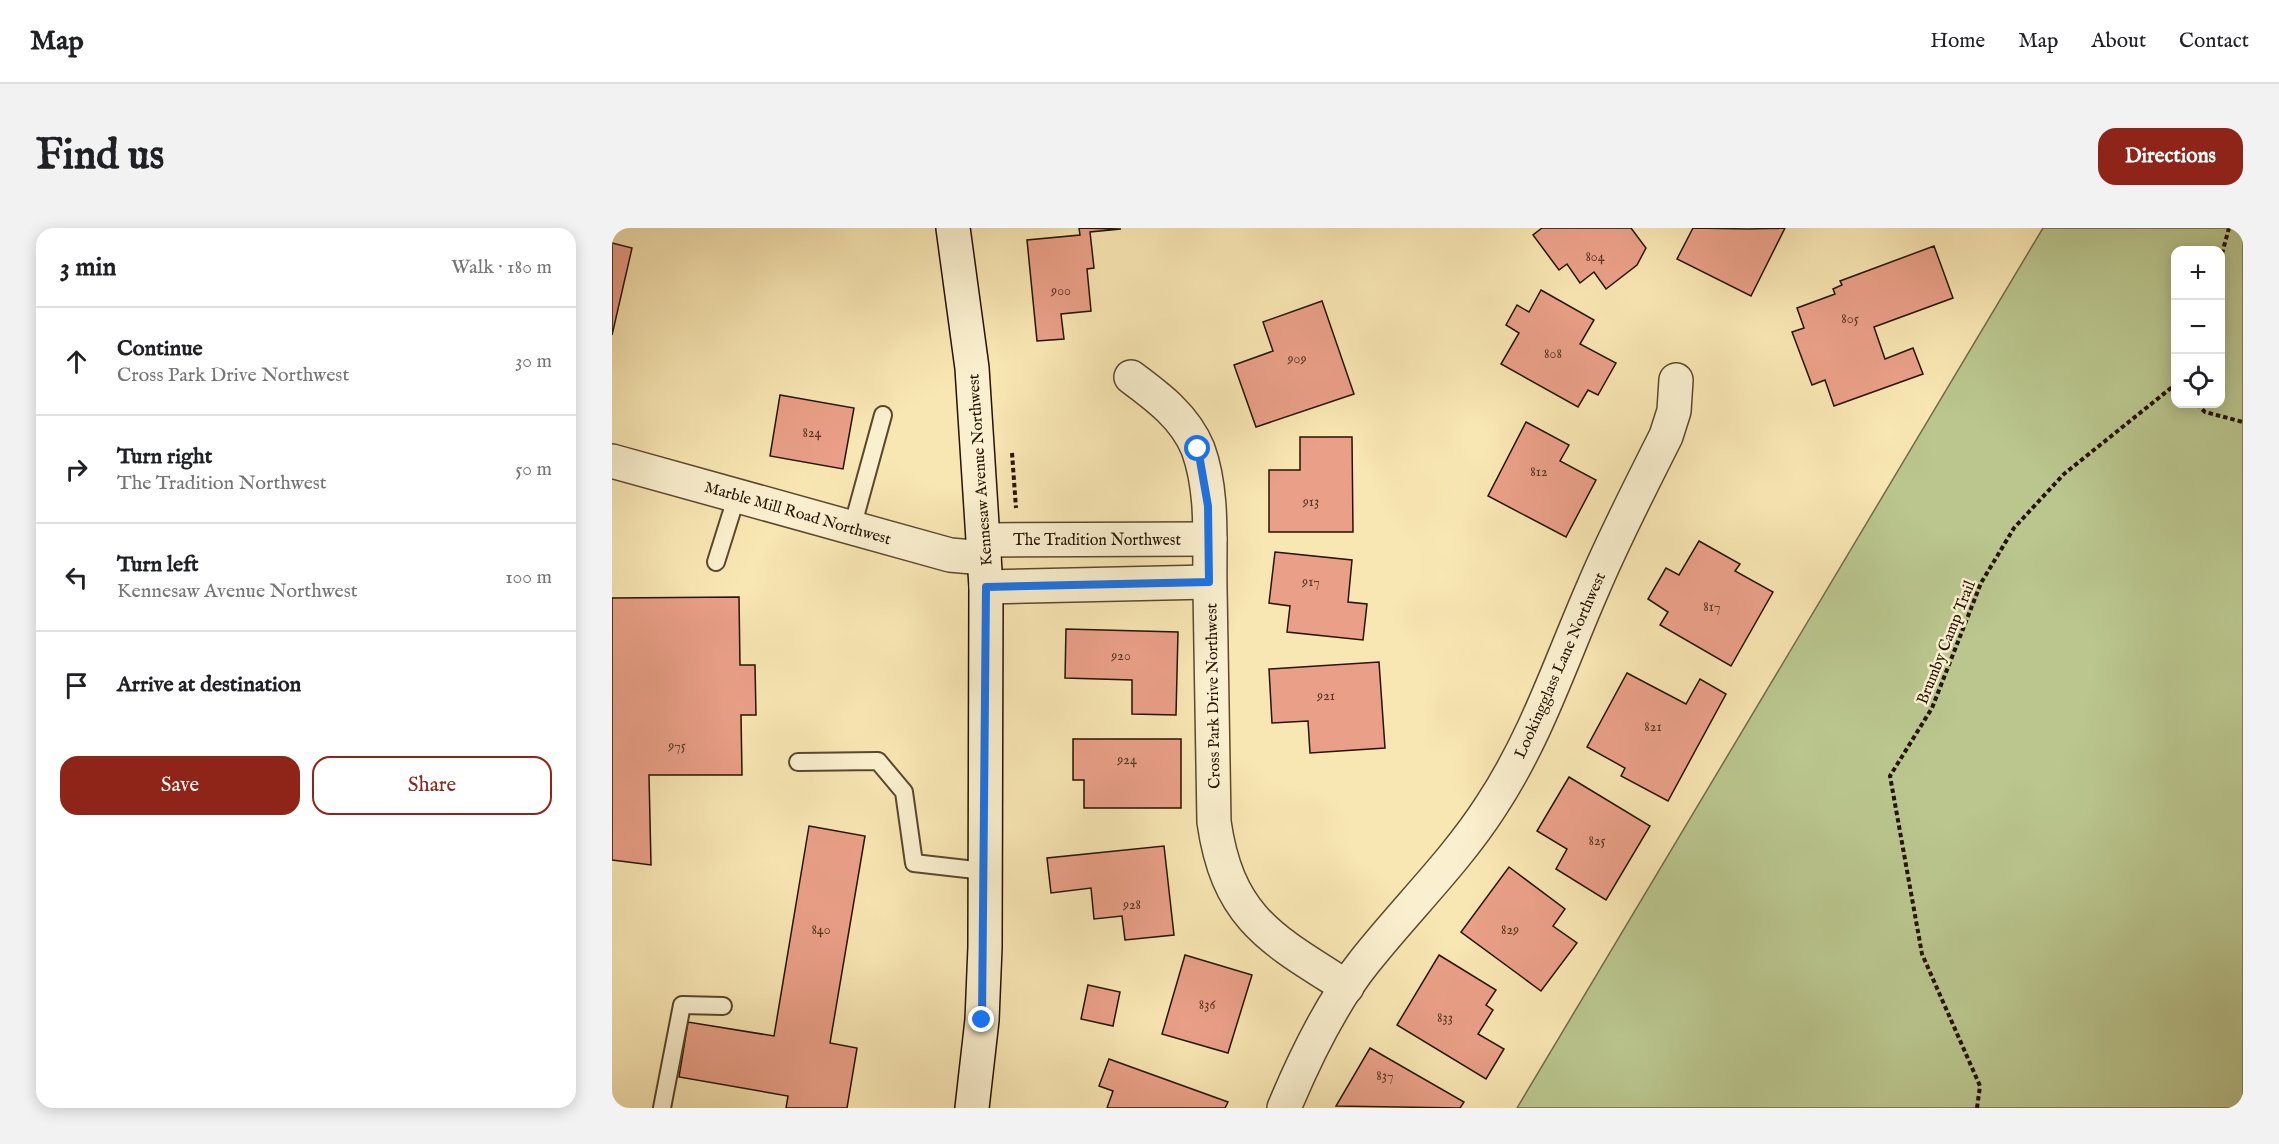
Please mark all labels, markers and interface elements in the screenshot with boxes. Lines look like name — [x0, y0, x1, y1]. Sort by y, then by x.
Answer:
text: Map — [30, 24, 84, 59]
text: Home — [1930, 28, 1985, 55]
text: Map — [2018, 28, 2058, 55]
text: About — [2091, 28, 2146, 55]
text: Contact — [2179, 28, 2249, 55]
button: Directions — [2098, 128, 2243, 185]
text: Find us — [36, 130, 164, 183]
map controls — [2171, 246, 2225, 408]
button: + — [2171, 246, 2225, 300]
house number: 804 — [1585, 248, 1605, 266]
text: 3 min — [60, 251, 116, 284]
text: Walk · 180 m — [451, 255, 552, 280]
house number: 900 — [1050, 282, 1071, 300]
button: − — [2171, 300, 2225, 354]
house number: 805 — [1841, 310, 1859, 328]
text: Continue — [117, 335, 203, 363]
icon: ahead — [60, 345, 93, 378]
house number: 808 — [1544, 345, 1562, 363]
text: 30 m — [515, 349, 552, 374]
house number: 909 — [1286, 350, 1307, 368]
button: locate — [2171, 354, 2225, 408]
text: Cross Park Drive Northwest — [117, 363, 349, 388]
street label: Kennesaw Avenue Northwest — [964, 373, 998, 567]
house number: 824 — [803, 424, 822, 442]
route start — [1184, 435, 1210, 461]
text: Turn right — [117, 443, 212, 471]
icon: right — [60, 453, 93, 486]
text: 50 m — [515, 457, 552, 482]
house number: 812 — [1530, 463, 1548, 481]
text: The Tradition Northwest — [117, 471, 327, 496]
street label: Marble Mill Road Northwest — [702, 478, 894, 550]
house number: 913 — [1302, 493, 1319, 511]
street label: The Tradition Northwest — [1013, 531, 1181, 551]
text: Turn left — [117, 551, 199, 579]
icon: left — [60, 561, 93, 594]
text: 100 m — [505, 565, 552, 590]
street label: Lookingglass Lane Northwest — [1511, 569, 1611, 762]
house number: 917 — [1301, 573, 1320, 591]
street label: Brumby Camp Trail — [1913, 577, 1981, 708]
text: Kennesaw Avenue Northwest — [117, 579, 358, 604]
house number: 817 — [1703, 598, 1721, 616]
street label: Cross Park Drive Northwest — [1202, 602, 1226, 789]
house number: 920 — [1110, 647, 1131, 665]
icon: arrive — [60, 669, 93, 702]
text: Arrive at destination — [117, 671, 301, 699]
house number: 921 — [1316, 687, 1335, 705]
house number: 821 — [1644, 718, 1662, 736]
house number: 975 — [667, 737, 686, 755]
house number: 924 — [1116, 751, 1137, 769]
button: Save — [60, 756, 300, 815]
button: Share — [312, 756, 552, 815]
house number: 825 — [1588, 832, 1606, 850]
house number: 928 — [1122, 896, 1141, 914]
house number: 840 — [811, 921, 831, 939]
house number: 829 — [1501, 921, 1519, 939]
house number: 836 — [1199, 996, 1216, 1014]
route end — [968, 1006, 994, 1032]
house number: 833 — [1437, 1009, 1453, 1027]
house number: 837 — [1376, 1067, 1394, 1085]

